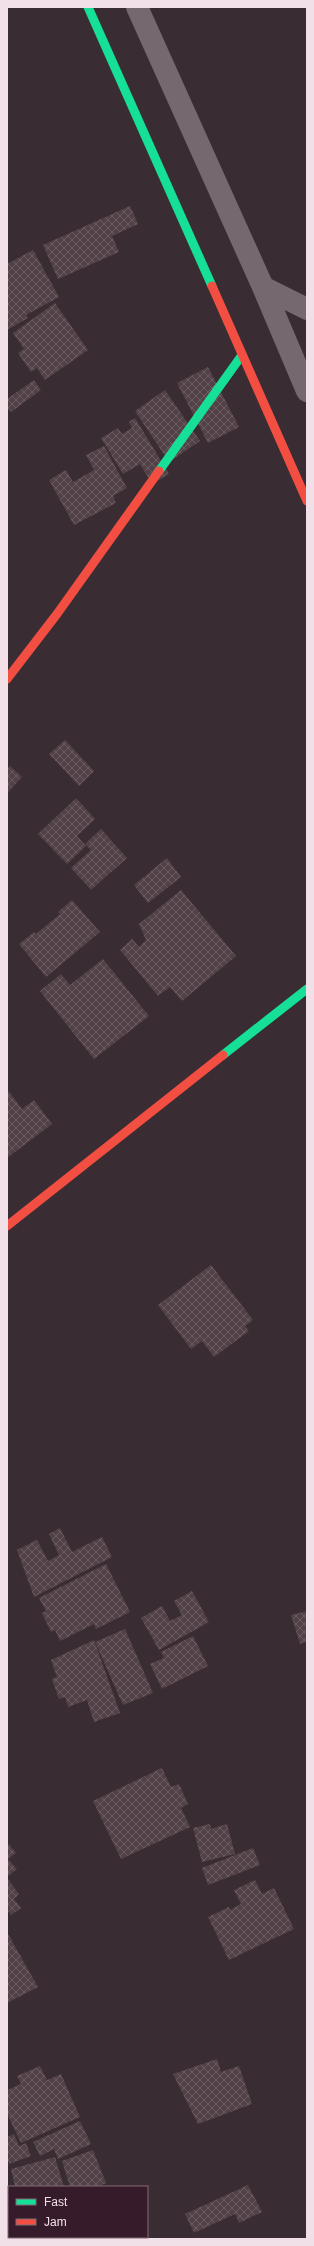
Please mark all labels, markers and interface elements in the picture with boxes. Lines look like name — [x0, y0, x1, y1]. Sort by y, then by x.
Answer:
legend — [8, 2186, 148, 2238]
text: Fast — [44, 2195, 68, 2209]
text: Jam — [44, 2215, 67, 2229]

